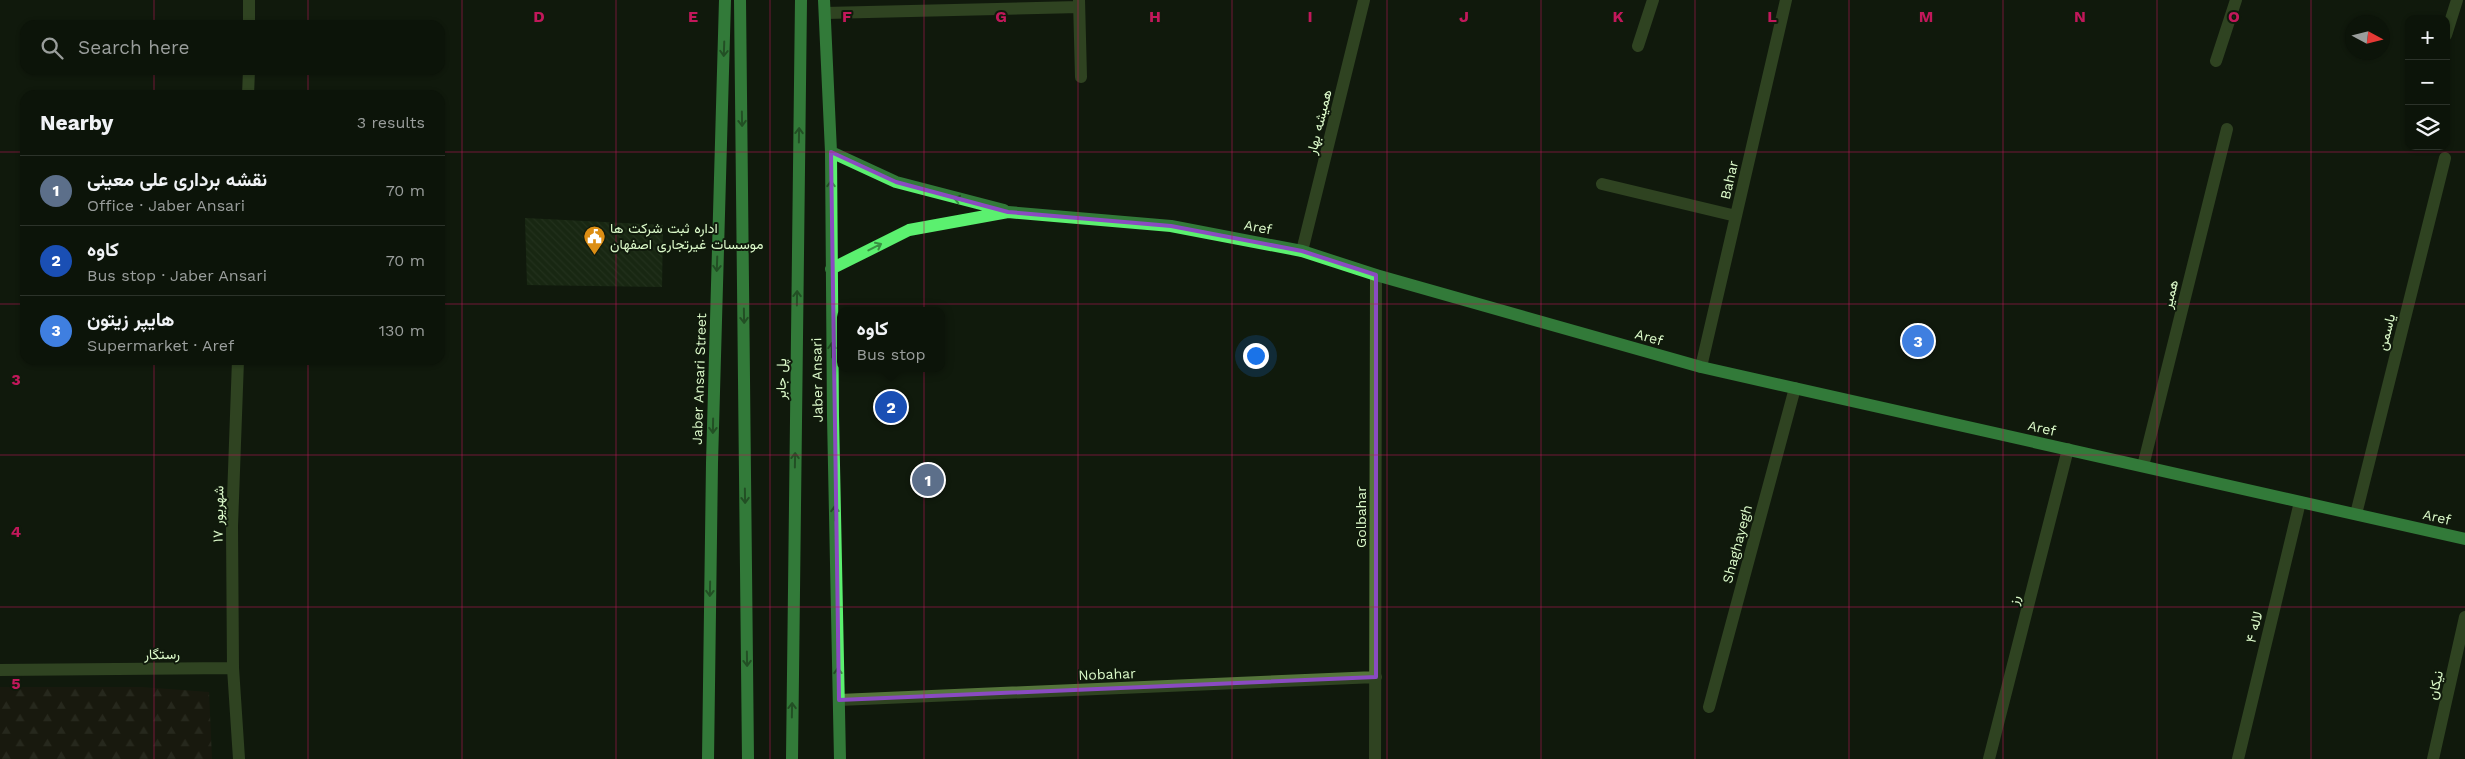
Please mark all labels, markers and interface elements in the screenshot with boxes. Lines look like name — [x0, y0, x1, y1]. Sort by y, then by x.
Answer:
text: D — [533, 7, 545, 26]
text: E — [688, 7, 698, 26]
text: F — [842, 7, 852, 26]
text: G — [995, 7, 1007, 26]
text: H — [1149, 7, 1161, 26]
text: I — [1307, 7, 1313, 26]
text: J — [1459, 7, 1469, 26]
text: K — [1612, 7, 1624, 26]
text: L — [1767, 7, 1777, 26]
text: M — [1919, 7, 1933, 26]
text: N — [2074, 7, 2086, 26]
text: O — [2228, 7, 2240, 26]
north arrow — [2345, 15, 2390, 60]
map controls — [2405, 15, 2450, 150]
button: + — [2405, 15, 2450, 60]
search box — [20, 20, 445, 75]
icon: search — [38, 34, 66, 62]
text: Search here — [78, 36, 189, 59]
one-way arrow — [719, 40, 729, 56]
button: − — [2405, 60, 2450, 105]
street label: همیشه بهار — [1303, 88, 1336, 157]
button: layers — [2405, 105, 2450, 150]
text: Nearby — [40, 110, 113, 135]
one-way arrow — [737, 110, 746, 126]
text: 3 results — [357, 113, 425, 132]
one-way arrow — [794, 128, 804, 144]
street label: Bahar — [1717, 159, 1741, 201]
text: نقشه برداری علی معینی — [87, 168, 267, 191]
one-way arrow — [826, 180, 836, 196]
text: 1 — [53, 181, 59, 200]
text: 70 m — [386, 181, 425, 200]
one-way arrow — [954, 195, 970, 204]
text: Office · Jaber Ansari — [87, 196, 245, 215]
street label: Aref — [1243, 216, 1274, 238]
place label: اداره ثبت شرکت ها موسسات غیرتجاری اصفهان — [610, 220, 764, 253]
public building icon: اداره ثبت شرکت ها موسسات غیرتجاری اصفهان — [582, 224, 606, 255]
text: کاوه — [87, 238, 119, 261]
one-way arrow — [867, 242, 882, 251]
text: 2 — [51, 251, 61, 270]
text: 70 m — [386, 251, 425, 270]
one-way arrow — [713, 255, 722, 271]
text: Bus stop · Jaber Ansari — [87, 266, 267, 285]
street label: همیر — [2159, 278, 2182, 311]
one-way arrow — [792, 290, 802, 306]
popup — [837, 307, 945, 372]
text: هایپر زیتون — [87, 308, 175, 331]
one-way arrow — [739, 308, 748, 324]
street label: یاسمن — [2374, 312, 2399, 352]
street label: Jaber Ansari Street — [689, 313, 709, 445]
text: کاوه — [857, 317, 888, 340]
text: 3 — [51, 321, 61, 340]
text: 130 m — [379, 321, 425, 340]
pin: 3 — [1902, 322, 1934, 360]
street label: Aref — [1633, 325, 1665, 349]
text: Supermarket · Aref — [87, 336, 234, 355]
street label: Jaber Ansari — [808, 338, 826, 422]
one-way arrow — [827, 343, 837, 359]
your location — [1243, 343, 1269, 369]
text: Bus stop — [857, 345, 925, 364]
street label: پل جابر — [773, 358, 791, 401]
text: 3 — [11, 370, 21, 389]
pin: 2 — [875, 388, 907, 426]
street label: Aref — [2026, 417, 2058, 439]
one-way arrow — [708, 418, 717, 434]
one-way arrow — [790, 453, 800, 469]
pin: 1 — [912, 461, 944, 499]
street label: ۱۷ شهریور — [210, 486, 227, 542]
street label: Golbahar — [1353, 486, 1369, 548]
one-way arrow — [740, 488, 750, 504]
street label: Shaghayegh — [1719, 503, 1755, 585]
one-way arrow — [830, 505, 840, 522]
street label: Aref — [2421, 506, 2453, 528]
text: 4 — [11, 522, 21, 541]
one-way arrow — [705, 580, 715, 596]
street label: رز — [2005, 593, 2024, 608]
street label: لاله ۴ — [2242, 610, 2266, 644]
street label: رستگار — [143, 646, 180, 663]
one-way arrow — [742, 650, 752, 666]
street label: Nobahar — [1078, 665, 1136, 683]
one-way arrow — [834, 668, 843, 684]
street label: نیکان — [2424, 669, 2447, 701]
text: 5 — [11, 674, 21, 693]
one-way arrow — [787, 703, 797, 719]

